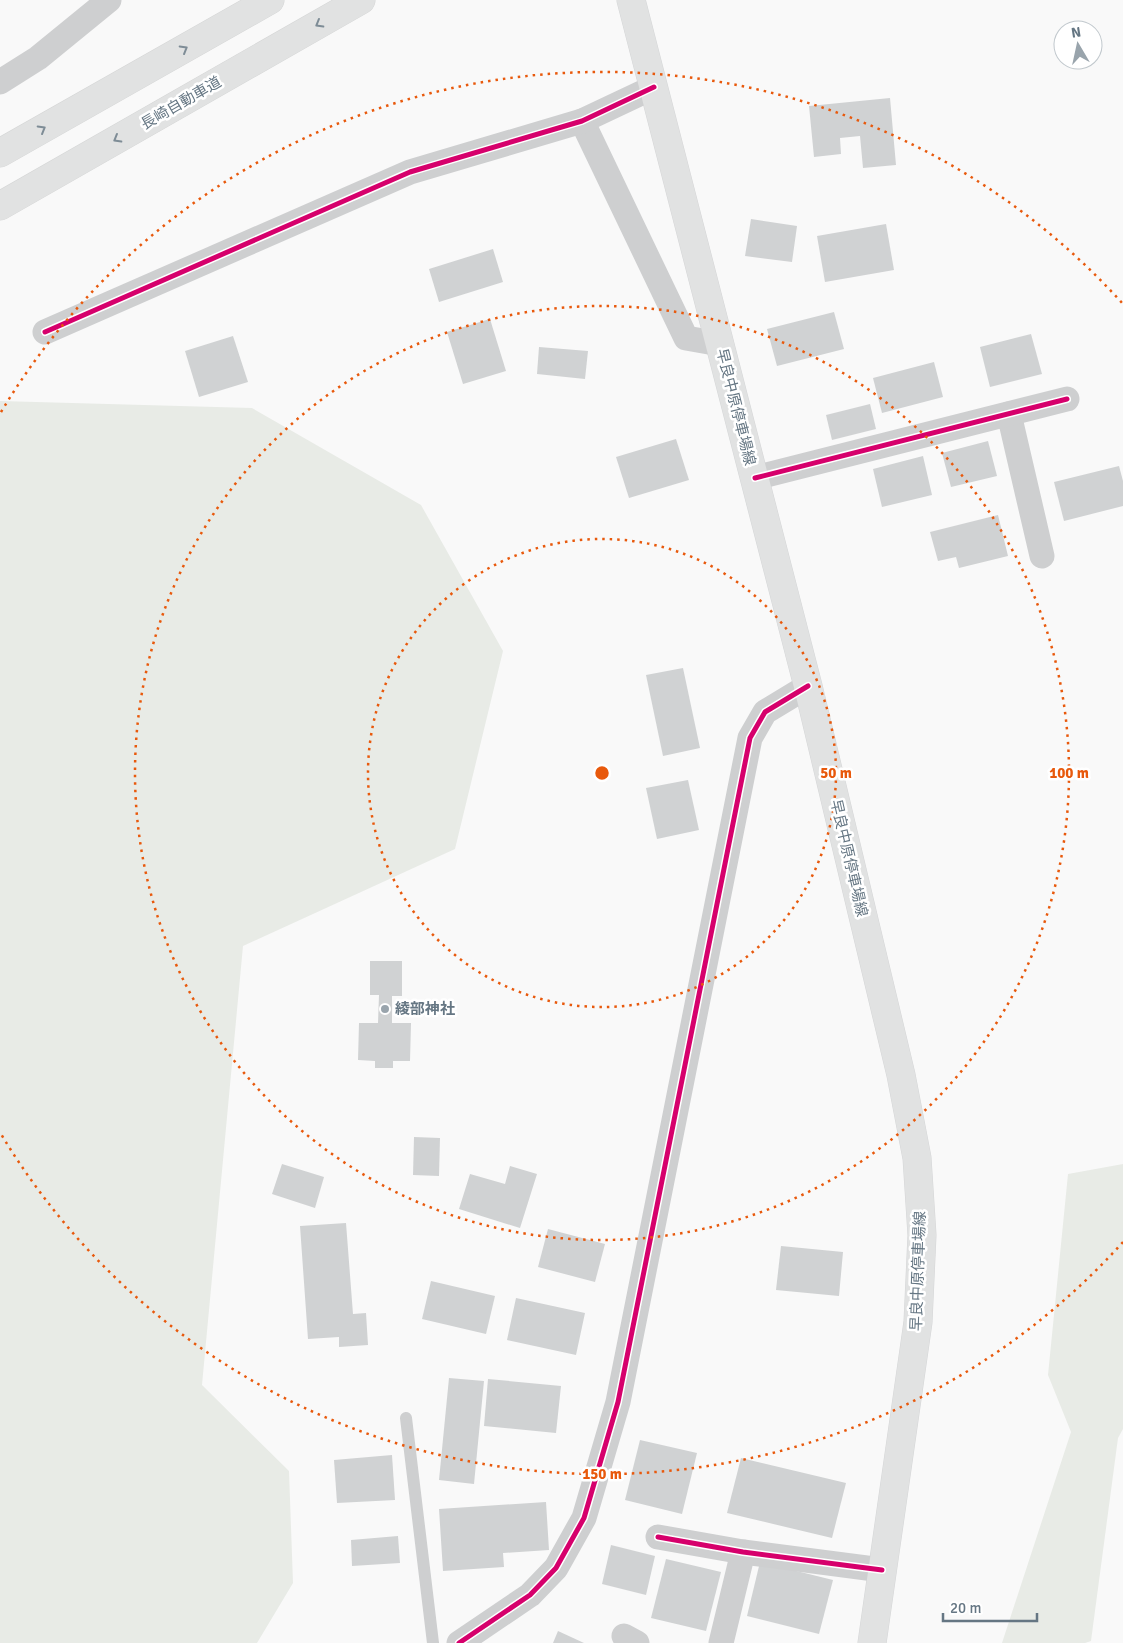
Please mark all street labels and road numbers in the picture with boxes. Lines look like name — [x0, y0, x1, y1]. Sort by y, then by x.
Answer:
street label: 長崎自動車道 — [138, 73, 224, 133]
street label: 早良中原停車場線 — [713, 347, 759, 467]
street label: 早良中原停車場線 — [827, 798, 871, 918]
street label: 早良中原停車場線 — [907, 1211, 929, 1331]

